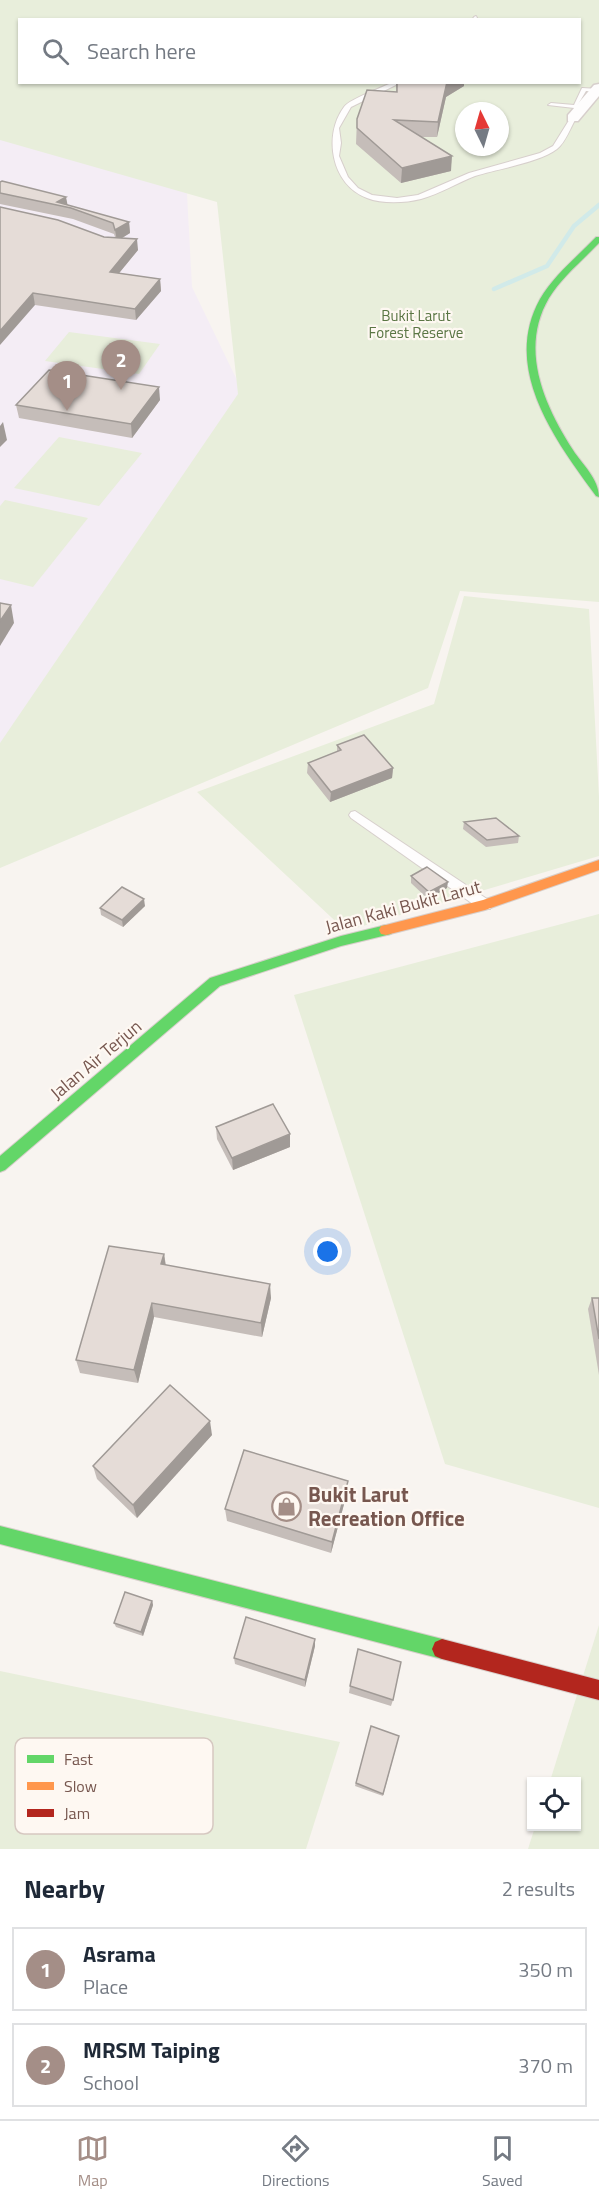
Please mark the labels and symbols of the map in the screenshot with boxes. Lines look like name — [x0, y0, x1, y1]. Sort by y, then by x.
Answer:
north arrow — [455, 102, 509, 156]
park label: Bukit Larut Forest Reserve — [369, 304, 463, 344]
pin: 2 — [102, 340, 140, 390]
pin: 1 — [48, 362, 86, 411]
street label: Jalan Kaki Bukit Larut — [322, 873, 484, 940]
street label: Jalan Air Terjun — [44, 1013, 147, 1106]
your location — [313, 1237, 342, 1266]
place label: Bukit Larut Recreation Office — [308, 1478, 465, 1534]
shop icon: Bukit Larut Recreation Office — [271, 1491, 303, 1523]
legend — [15, 1738, 213, 1834]
text: Fast — [64, 1747, 93, 1771]
text: Slow — [64, 1774, 97, 1798]
text: Jam — [64, 1801, 90, 1825]

